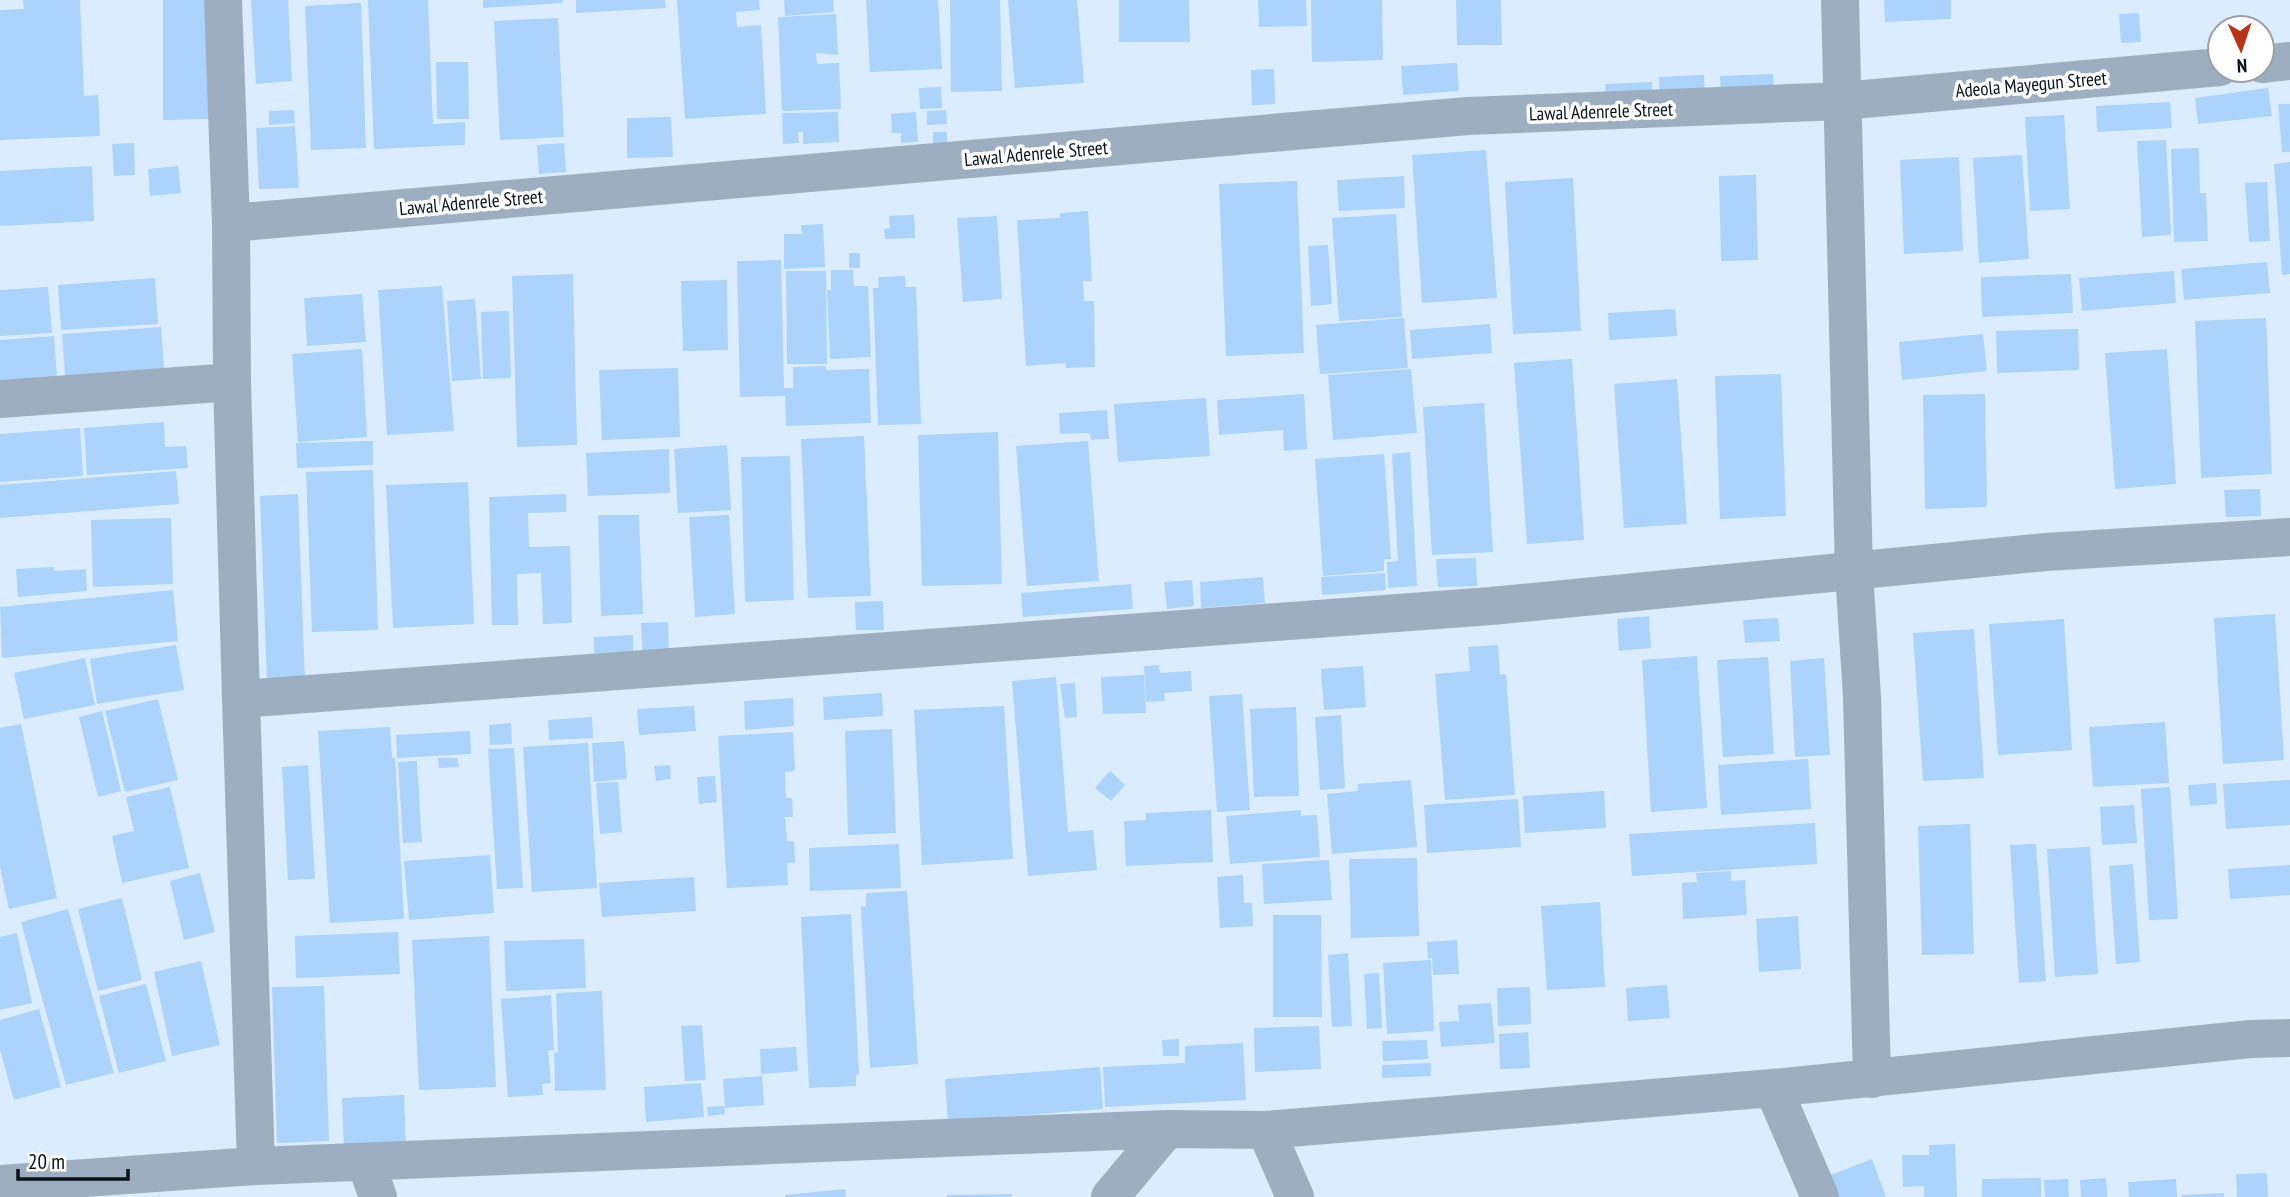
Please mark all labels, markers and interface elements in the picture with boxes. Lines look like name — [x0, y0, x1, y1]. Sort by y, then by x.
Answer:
north arrow — [2206, 14, 2276, 84]
text: N — [2236, 54, 2248, 78]
street label: Adeola Mayegun Street — [1954, 65, 2108, 103]
street label: Lawal Adenrele Street — [1529, 96, 1674, 126]
street label: Lawal Adenrele Street — [963, 135, 1110, 171]
street label: Lawal Adenrele Street — [398, 184, 545, 220]
scale bar — [18, 1138, 128, 1182]
text: 20 m — [28, 1148, 65, 1175]

